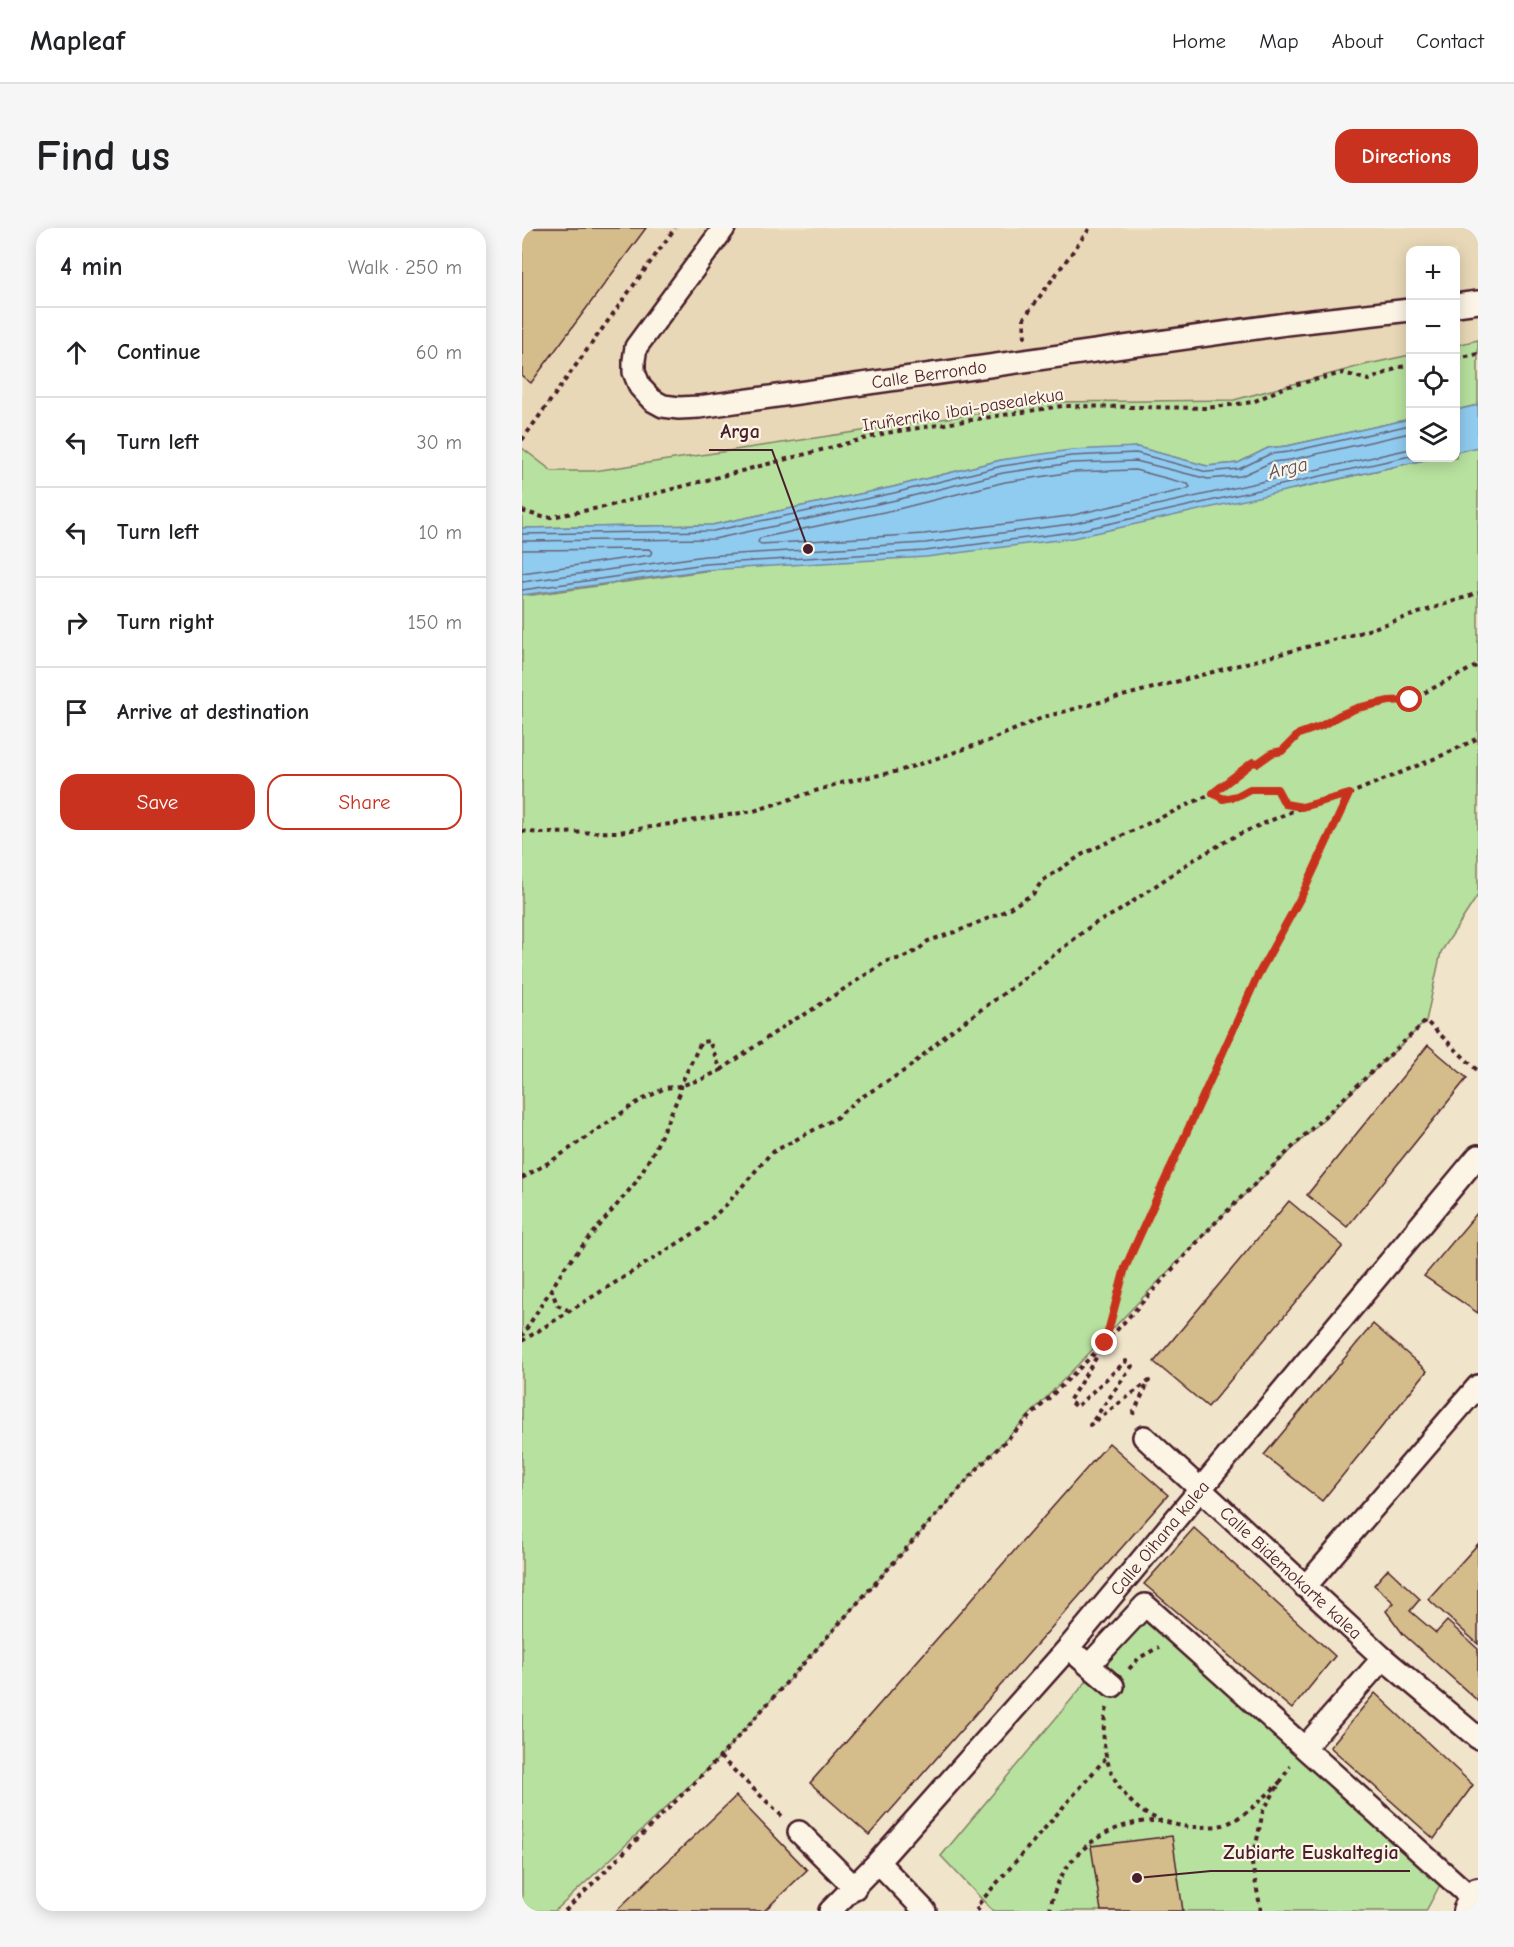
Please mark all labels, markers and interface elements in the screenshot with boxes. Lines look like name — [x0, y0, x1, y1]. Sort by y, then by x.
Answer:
text: Mapleaf — [30, 25, 125, 57]
text: Home — [1172, 29, 1226, 53]
text: Map — [1259, 29, 1299, 53]
text: About — [1332, 29, 1383, 53]
text: Contact — [1416, 29, 1484, 53]
button: Directions — [1335, 129, 1478, 183]
text: Find us — [36, 132, 170, 181]
map controls — [1406, 246, 1460, 462]
button: + — [1406, 246, 1460, 300]
text: 4 min — [60, 252, 123, 282]
text: Walk · 250 m — [348, 256, 462, 279]
button: − — [1406, 300, 1460, 354]
icon: ahead — [60, 336, 93, 369]
text: Continue — [117, 339, 200, 365]
text: 60 m — [416, 341, 462, 364]
button: locate — [1406, 354, 1460, 408]
street label: Calle Berrondo — [870, 356, 988, 393]
street label: Iruñerriko ibai-pasealekua — [861, 384, 1065, 436]
button: layers — [1406, 408, 1460, 462]
callout: Arga — [709, 412, 772, 450]
text: Arga — [720, 420, 760, 443]
icon: left — [60, 426, 93, 459]
text: Turn left — [117, 429, 199, 455]
text: 30 m — [416, 431, 462, 454]
water label: Arga — [1265, 452, 1310, 484]
icon: left — [60, 516, 93, 549]
text: Turn left — [117, 519, 199, 545]
text: 10 m — [419, 521, 462, 544]
icon: right — [60, 606, 93, 639]
text: Turn right — [117, 609, 214, 635]
text: 150 m — [408, 611, 462, 634]
route start — [1396, 686, 1422, 712]
icon: arrive — [60, 696, 93, 729]
text: Arrive at destination — [117, 699, 309, 725]
button: Save — [60, 774, 255, 830]
button: Share — [267, 774, 462, 830]
route end — [1091, 1329, 1117, 1355]
street label: Calle Oihana kalea — [1106, 1476, 1214, 1600]
street label: Calle Bidemokarte kalea — [1215, 1502, 1366, 1644]
callout: Zubiarte Euskaltegia — [1211, 1833, 1410, 1871]
text: Zubiarte Euskaltegia — [1223, 1841, 1399, 1864]

